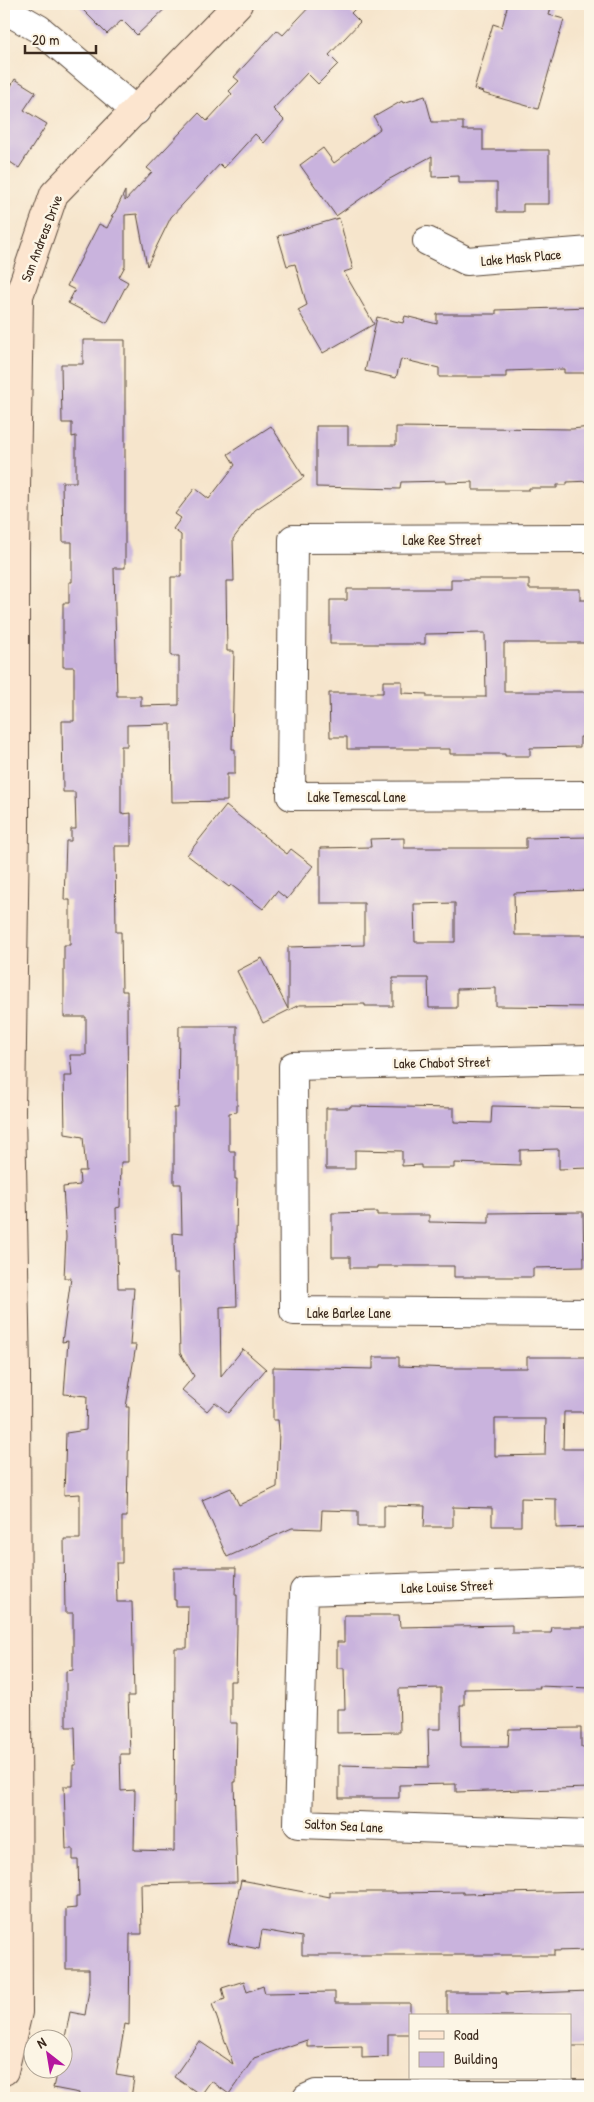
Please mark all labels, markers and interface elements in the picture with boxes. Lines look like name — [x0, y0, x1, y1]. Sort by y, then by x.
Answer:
scale bar — [25, 22, 96, 54]
text: 20 m — [32, 29, 59, 50]
street label: San Andreas Drive — [16, 191, 66, 284]
street label: Lake Mask Place — [480, 244, 562, 270]
street label: Lake Ree Street — [403, 530, 481, 549]
street label: Lake Temescal Lane — [308, 787, 407, 806]
street label: Lake Chabot Street — [394, 1052, 491, 1072]
street label: Lake Barlee Lane — [307, 1303, 391, 1322]
street label: Lake Louise Street — [401, 1575, 493, 1597]
street label: Salton Sea Lane — [304, 1813, 384, 1837]
legend — [409, 2014, 572, 2080]
text: Road — [454, 2024, 479, 2045]
north arrow — [22, 2030, 72, 2080]
text: N — [33, 2032, 50, 2052]
text: Building — [454, 2048, 498, 2069]

